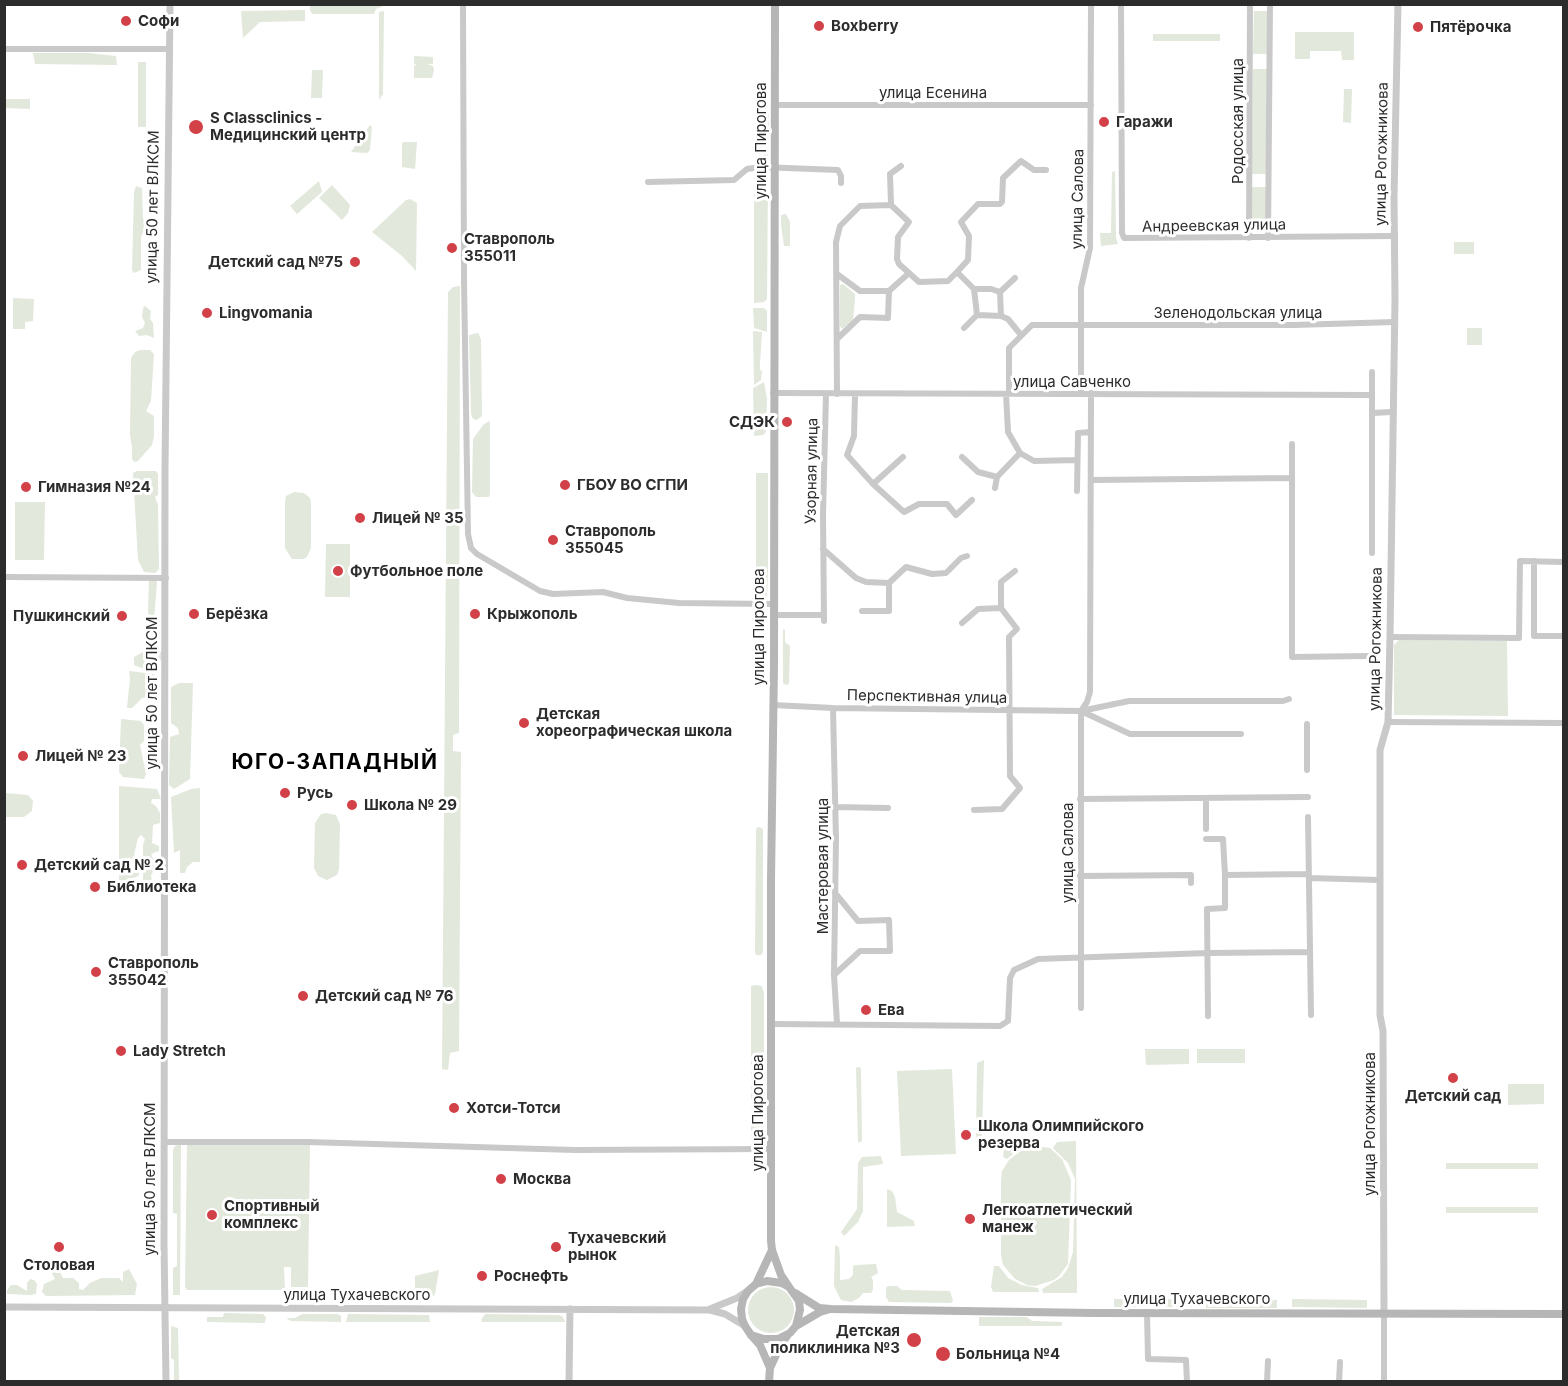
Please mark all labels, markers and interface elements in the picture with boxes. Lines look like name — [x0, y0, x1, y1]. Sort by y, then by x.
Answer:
place label: Софи — [138, 12, 179, 30]
marker: Софи — [119, 14, 133, 28]
place label: Boxberry — [831, 17, 899, 35]
place label: Пятёрочка — [1430, 18, 1511, 36]
marker: Boxberry — [812, 19, 826, 33]
marker: Пятёрочка — [1411, 20, 1425, 34]
street label: Родосская улица — [1229, 58, 1247, 184]
street label: улица Пирогова — [752, 82, 770, 200]
street label: улица Рогожникова — [1372, 82, 1392, 226]
street label: улица Есенина — [879, 84, 987, 102]
place label: S Classclinics - Медицинский центр — [210, 109, 366, 144]
place label: Гаражи — [1116, 113, 1173, 131]
marker: Гаражи — [1097, 115, 1111, 129]
marker: S Classclinics - Медицинский центр — [187, 118, 205, 136]
street label: улица 50 лет ВЛКСМ — [143, 130, 163, 284]
street label: улица Салова — [1068, 148, 1088, 250]
street label: Андреевская улица — [1142, 216, 1286, 236]
place label: Ставрополь 355011 — [464, 230, 555, 265]
marker: Ставрополь 355011 — [445, 241, 459, 255]
place label: Детский сад №75 — [208, 253, 343, 271]
marker: Детский сад №75 — [348, 255, 362, 269]
place label: Lingvomania — [219, 304, 313, 322]
street label: Зеленодольская улица — [1154, 304, 1322, 322]
marker: Lingvomania — [200, 306, 214, 320]
street label: улица Савченко — [1013, 373, 1131, 391]
place label: СДЭК — [729, 413, 775, 431]
marker: СДЭК — [780, 415, 794, 429]
street label: Узорная улица — [802, 418, 822, 524]
place label: ГБОУ ВО СГПИ — [577, 476, 688, 494]
place label: Гимназия №24 — [38, 478, 151, 496]
marker: ГБОУ ВО СГПИ — [558, 478, 572, 492]
marker: Гимназия №24 — [19, 480, 33, 494]
place label: Лицей № 35 — [372, 509, 464, 527]
marker: Лицей № 35 — [353, 511, 367, 525]
place label: Ставрополь 355045 — [565, 522, 656, 557]
marker: Ставрополь 355045 — [546, 533, 560, 547]
place label: Футбольное поле — [350, 562, 483, 580]
marker: Футбольное поле — [331, 564, 345, 578]
street label: улица Рогожникова — [1366, 567, 1386, 711]
street label: улица Пирогова — [750, 568, 768, 686]
place label: Берёзка — [206, 605, 268, 623]
place label: Крыжополь — [487, 605, 578, 623]
place label: Пушкинский — [13, 607, 110, 625]
marker: Берёзка — [187, 607, 201, 621]
marker: Крыжополь — [468, 607, 482, 621]
marker: Пушкинский — [115, 609, 129, 623]
street label: улица 50 лет ВЛКСМ — [143, 616, 161, 770]
street label: Перспективная улица — [847, 687, 1007, 707]
place label: Детская хореографическая школа — [536, 705, 732, 740]
marker: Детская хореографическая школа — [517, 716, 531, 730]
place label: Лицей № 23 — [35, 747, 126, 765]
marker: Лицей № 23 — [16, 749, 30, 763]
district label: ЮГО-ЗАПАДНЫЙ — [232, 750, 438, 776]
place label: Русь — [297, 784, 333, 802]
marker: Русь — [278, 786, 292, 800]
place label: Школа № 29 — [364, 796, 457, 814]
marker: Школа № 29 — [345, 798, 359, 812]
street label: Мастеровая улица — [814, 798, 832, 934]
street label: улица Салова — [1059, 803, 1077, 903]
place label: Детский сад № 2 — [34, 856, 164, 874]
marker: Детский сад № 2 — [15, 858, 29, 872]
place label: Библиотека — [107, 878, 196, 896]
marker: Библиотека — [88, 880, 102, 894]
place label: Ставрополь 355042 — [108, 954, 199, 989]
marker: Ставрополь 355042 — [89, 965, 103, 979]
place label: Детский сад № 76 — [315, 987, 454, 1005]
marker: Детский сад № 76 — [296, 989, 310, 1003]
place label: Ева — [878, 1001, 904, 1019]
marker: Ева — [859, 1003, 873, 1017]
place label: Lady Stretch — [133, 1042, 226, 1060]
marker: Lady Stretch — [114, 1044, 128, 1058]
street label: улица Рогожникова — [1361, 1052, 1379, 1196]
street label: улица Пирогова — [749, 1054, 767, 1172]
marker: Детский сад — [1446, 1071, 1460, 1085]
place label: Детский сад — [1405, 1087, 1501, 1105]
place label: Хотси-Тотси — [466, 1099, 561, 1117]
marker: Хотси-Тотси — [447, 1101, 461, 1115]
street label: улица 50 лет ВЛКСМ — [141, 1102, 159, 1256]
place label: Школа Олимпийского резерва — [978, 1117, 1144, 1152]
marker: Школа Олимпийского резерва — [959, 1128, 973, 1142]
place label: Москва — [513, 1170, 571, 1188]
marker: Москва — [494, 1172, 508, 1186]
place label: Спортивный комплекс — [224, 1197, 319, 1232]
place label: Легкоатлетический манеж — [982, 1201, 1132, 1236]
marker: Спортивный комплекс — [205, 1208, 219, 1222]
marker: Легкоатлетический манеж — [963, 1212, 977, 1226]
place label: Тухачевский рынок — [568, 1229, 666, 1264]
marker: Столовая — [52, 1240, 66, 1254]
marker: Тухачевский рынок — [549, 1240, 563, 1254]
place label: Столовая — [23, 1256, 95, 1274]
place label: Роснефть — [494, 1267, 568, 1285]
marker: Роснефть — [475, 1269, 489, 1283]
street label: улица Тухачевского — [283, 1286, 431, 1304]
street label: улица Тухачевского — [1123, 1290, 1271, 1308]
place label: Детская поликлиника №3 — [770, 1322, 900, 1357]
marker: Детская поликлиника №3 — [905, 1331, 923, 1349]
marker: Больница №4 — [934, 1345, 952, 1363]
place label: Больница №4 — [956, 1345, 1060, 1363]

